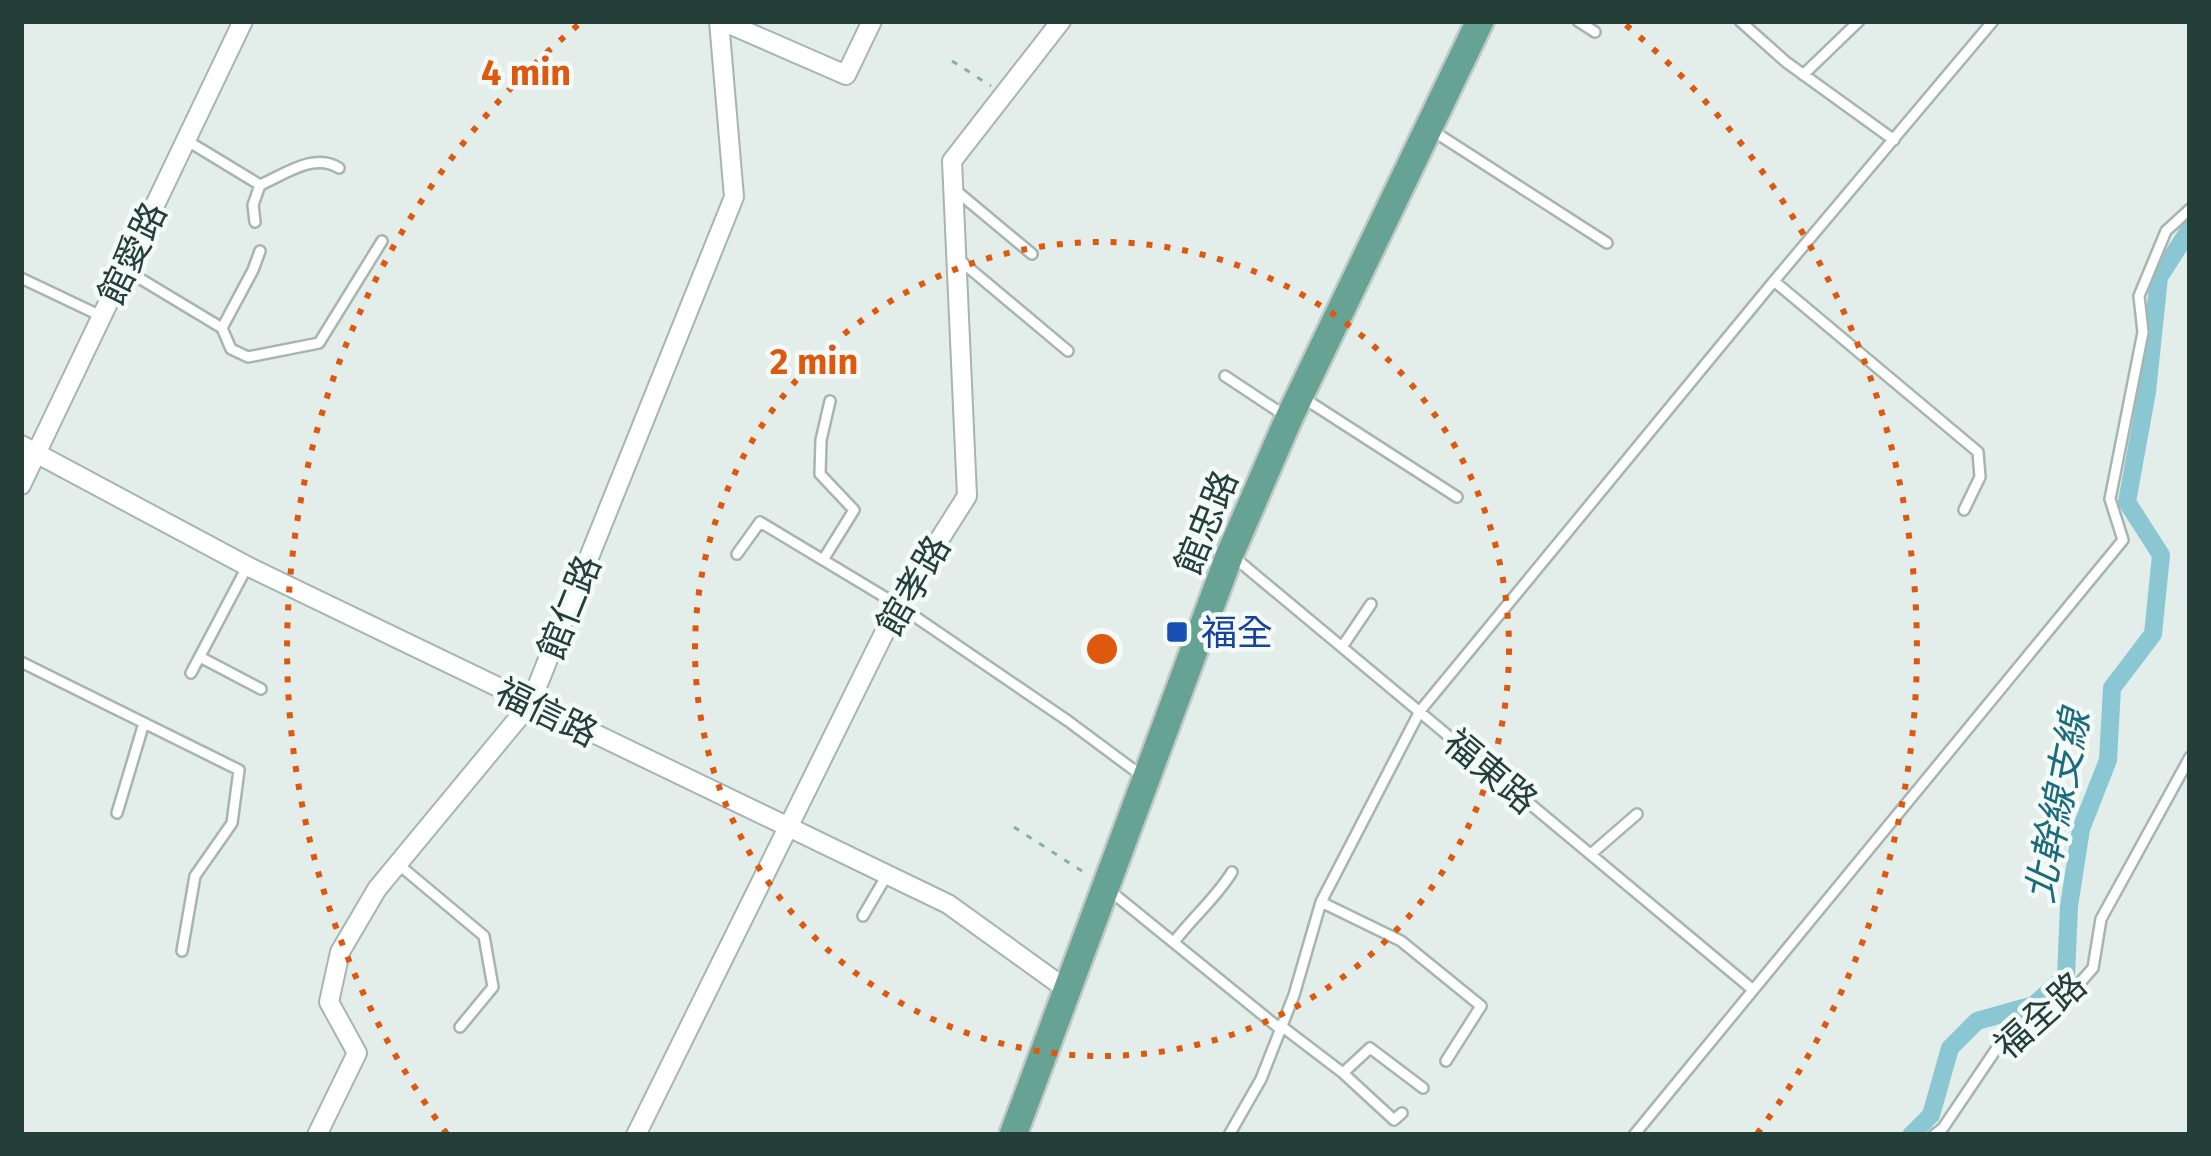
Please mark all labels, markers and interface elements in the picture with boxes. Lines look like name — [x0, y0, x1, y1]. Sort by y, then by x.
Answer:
text: 4 min — [481, 51, 571, 95]
street label: 館愛路 — [89, 195, 176, 312]
text: 2 min — [770, 340, 858, 384]
street label: 館忠路 — [1166, 464, 1248, 581]
street label: 館孝路 — [868, 528, 960, 643]
street label: 館仁路 — [529, 549, 611, 666]
place label: 福全 — [1201, 611, 1273, 655]
marker: 福全 — [1164, 619, 1190, 645]
centre of rings — [1081, 628, 1123, 670]
street label: 福信路 — [488, 669, 605, 756]
water label: 北幹線支線 — [2017, 702, 2100, 906]
street label: 福東路 — [1435, 720, 1546, 823]
street label: 福全路 — [1986, 963, 2096, 1068]

